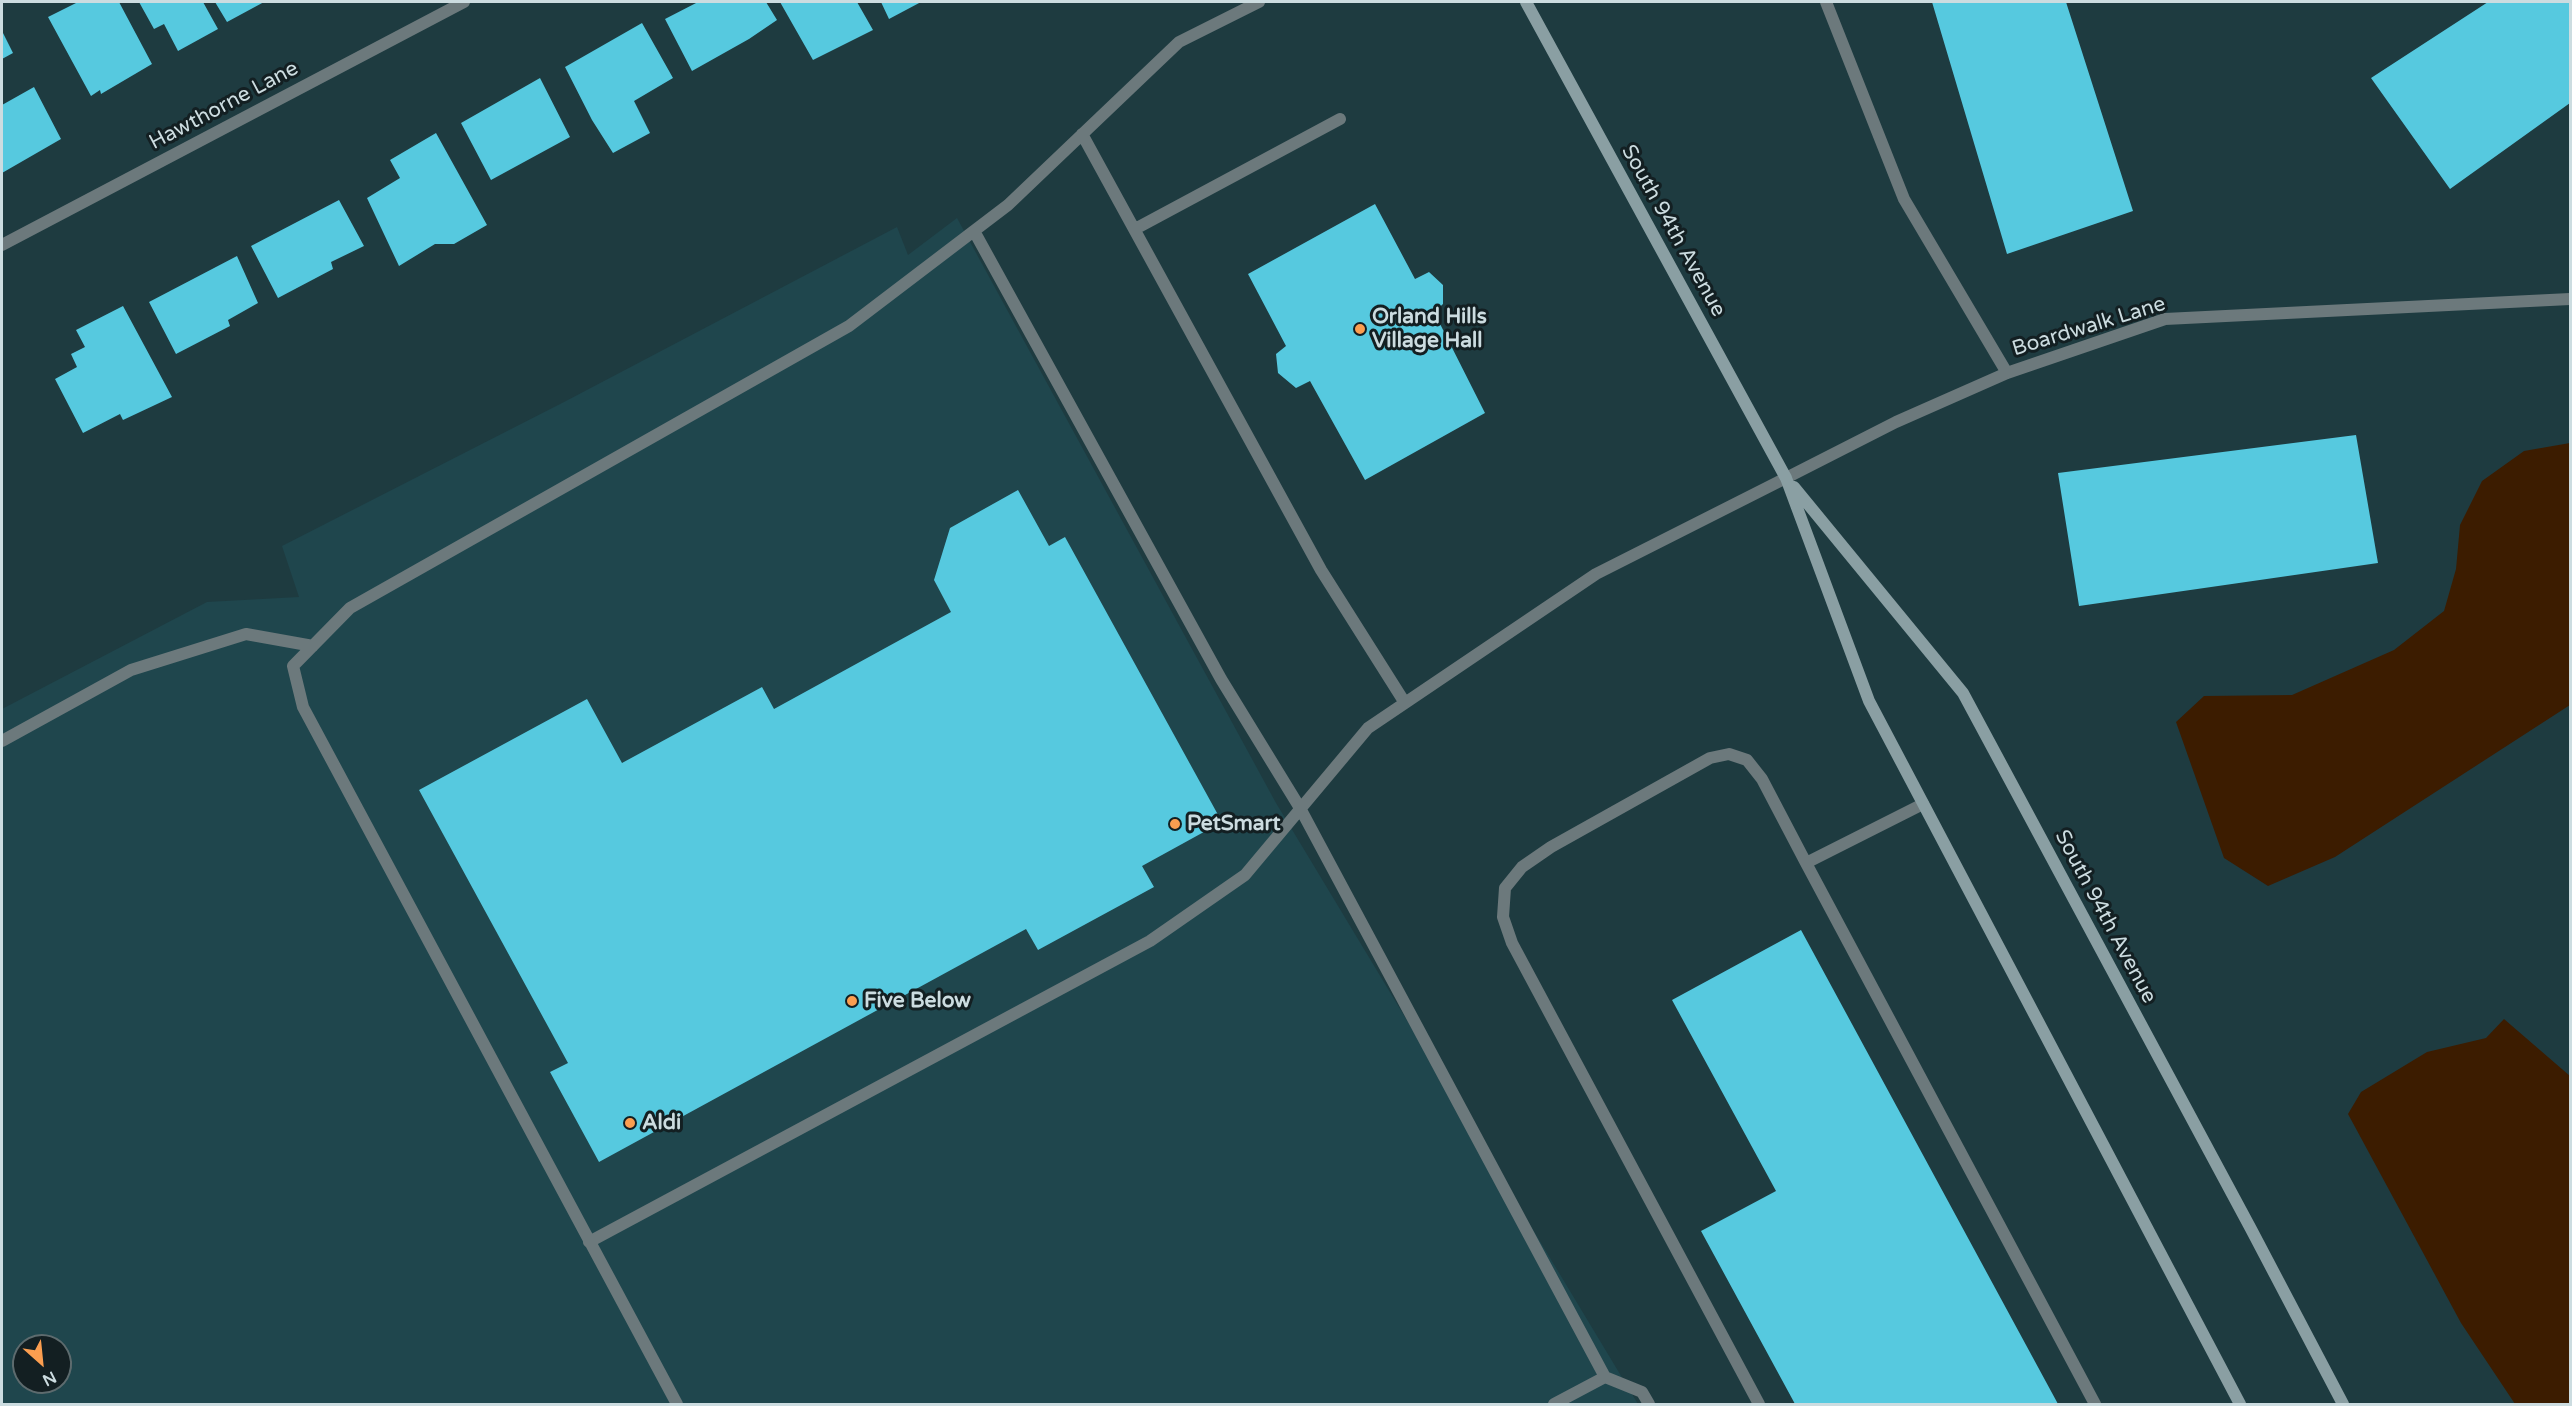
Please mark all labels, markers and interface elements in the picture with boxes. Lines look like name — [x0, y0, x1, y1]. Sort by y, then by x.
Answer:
street label: Hawthorne Lane — [145, 56, 303, 156]
street label: South 94th Avenue — [1615, 141, 1731, 321]
street label: Boardwalk Lane — [2009, 292, 2169, 362]
place label: Orland Hills Village Hall — [1372, 304, 1487, 354]
marker: Orland Hills Village Hall — [1353, 322, 1367, 336]
place label: PetSmart — [1187, 811, 1281, 837]
marker: PetSmart — [1168, 817, 1182, 831]
street label: South 94th Avenue — [2049, 826, 2161, 1008]
place label: Five Below — [864, 988, 971, 1014]
marker: Five Below — [845, 994, 859, 1008]
place label: Aldi — [642, 1110, 681, 1136]
marker: Aldi — [623, 1116, 637, 1130]
north arrow — [12, 1334, 72, 1394]
text: N — [39, 1366, 60, 1390]

